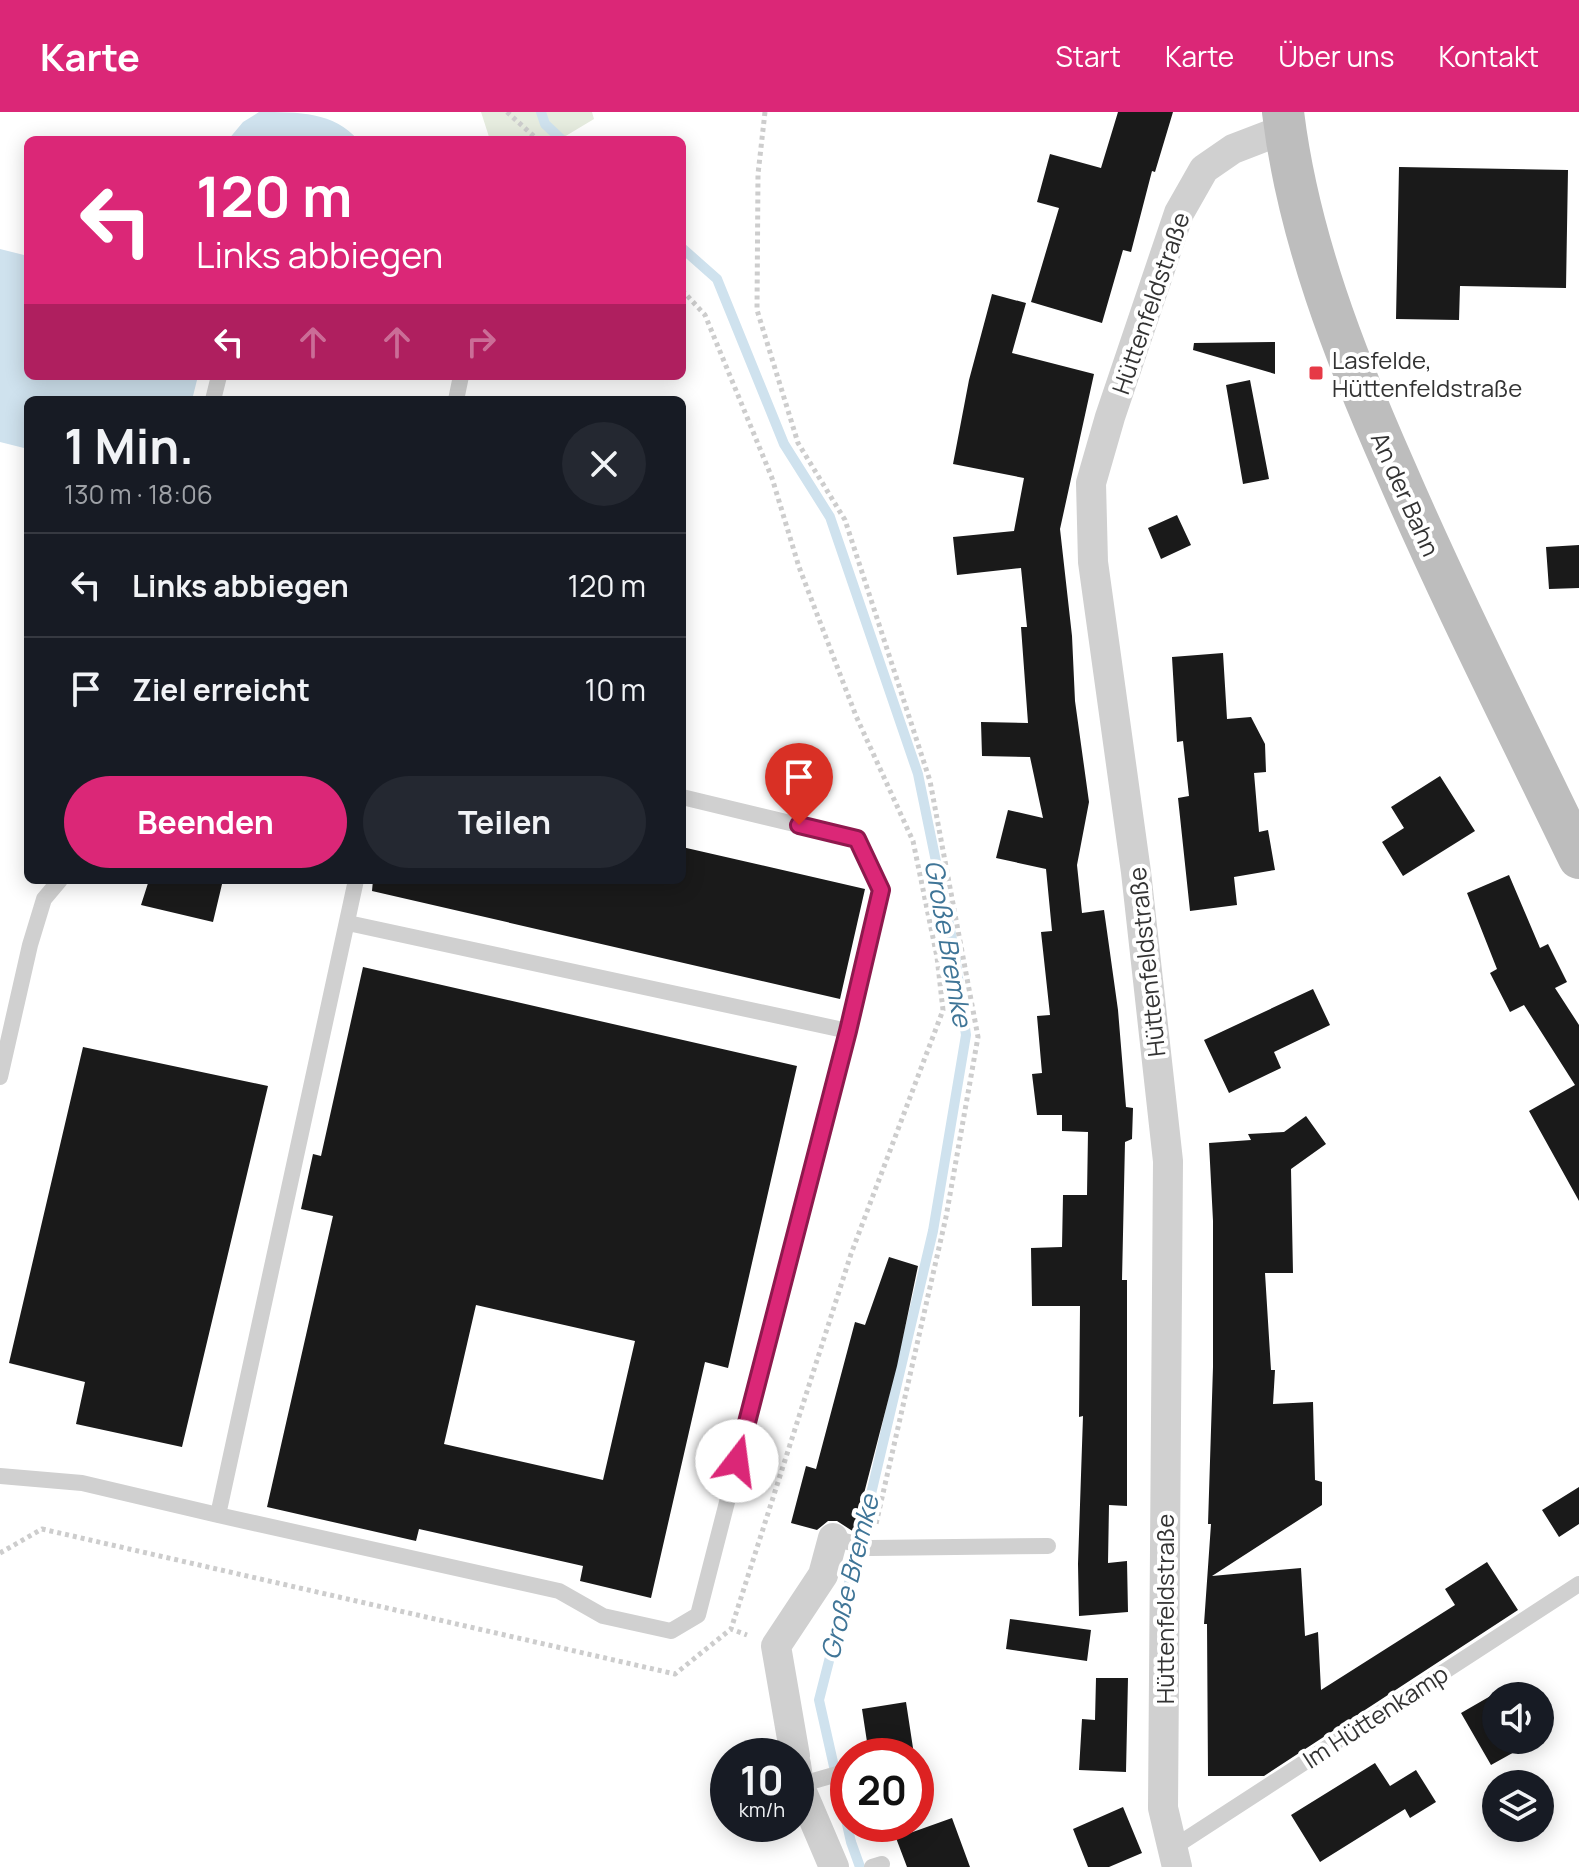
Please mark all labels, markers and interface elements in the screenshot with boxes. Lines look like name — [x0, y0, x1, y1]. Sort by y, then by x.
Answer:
text: Karte — [40, 30, 140, 82]
text: Start — [1056, 37, 1121, 75]
text: Karte — [1165, 37, 1234, 75]
text: Über uns — [1278, 37, 1394, 75]
text: Kontakt — [1438, 37, 1539, 75]
text: 120 m — [196, 157, 352, 234]
icon: left — [64, 168, 168, 272]
street label: Hüttenfeldstraße — [1103, 208, 1197, 398]
text: Links abbiegen — [196, 230, 443, 279]
icon: left — [207, 320, 251, 364]
icon: ahead — [291, 320, 335, 364]
icon: ahead — [375, 320, 419, 364]
icon: right — [459, 320, 503, 364]
place label: Lasfelde, Hüttenfeldstraße — [1332, 343, 1522, 404]
marker: Lasfelde, Hüttenfeldstraße — [1307, 364, 1325, 382]
text: 1 Min. — [64, 413, 194, 478]
button: close — [562, 422, 646, 506]
street label: An der Bahn — [1364, 427, 1448, 561]
text: 130 m · 18:06 — [64, 476, 213, 512]
icon: left — [64, 563, 108, 607]
text: Links abbiegen — [132, 565, 349, 606]
text: 120 m — [567, 565, 646, 606]
icon: arrive — [64, 667, 108, 711]
text: Ziel erreicht — [132, 669, 310, 710]
text: 10 m — [585, 669, 646, 710]
pin — [765, 743, 833, 825]
icon: arrive — [777, 755, 821, 799]
button: Beenden — [64, 776, 347, 868]
button: Teilen — [363, 776, 646, 868]
water label: Große Bremke — [917, 857, 982, 1031]
street label: Hüttenfeldstraße — [1120, 866, 1172, 1058]
position arrow — [695, 1419, 779, 1503]
water label: Große Bremke — [811, 1489, 887, 1663]
street label: Hüttenfeldstraße — [1148, 1514, 1181, 1704]
street label: Im Hüttenkamp — [1296, 1657, 1454, 1775]
map controls — [1482, 1682, 1554, 1842]
button: sound — [1482, 1682, 1554, 1754]
speed limit sign: 20 — [830, 1738, 934, 1842]
text: 10 — [740, 1752, 784, 1807]
button: layers — [1482, 1770, 1554, 1842]
text: km/h — [739, 1796, 785, 1823]

